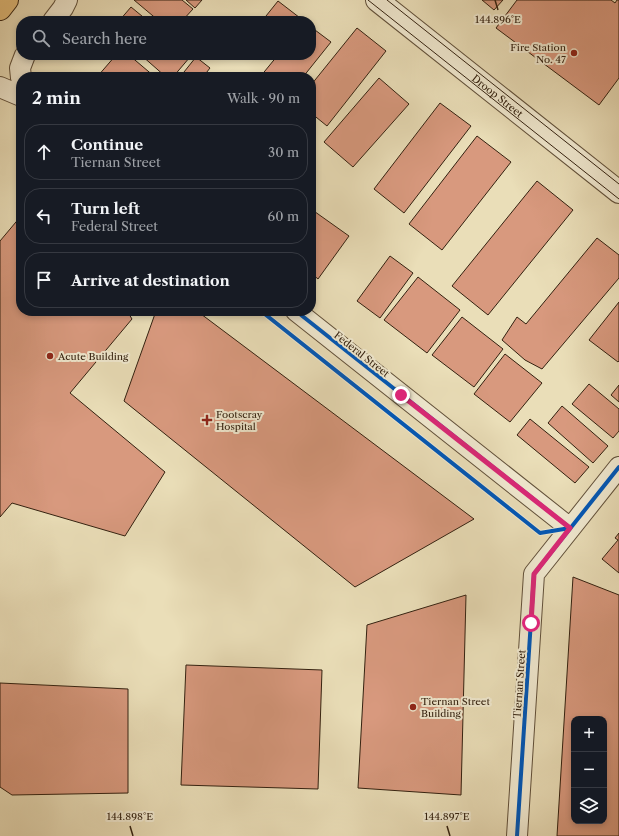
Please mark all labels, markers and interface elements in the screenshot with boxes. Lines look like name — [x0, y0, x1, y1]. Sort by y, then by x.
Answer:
text: 144.896°E — [475, 13, 521, 26]
search box — [16, 16, 316, 60]
icon: search — [30, 27, 52, 49]
text: Search here — [62, 29, 147, 48]
place label: Fire Station No. 47 — [510, 41, 567, 66]
marker: Fire Station No. 47 — [569, 48, 579, 58]
street label: Droop Street — [469, 72, 526, 121]
text: 2 min — [32, 88, 81, 108]
text: Walk · 90 m — [227, 90, 300, 106]
text: Continue — [71, 135, 143, 154]
icon: ahead — [33, 141, 55, 163]
text: 30 m — [268, 144, 299, 160]
text: Tiernan Street — [71, 154, 161, 170]
text: Turn left — [71, 199, 140, 218]
icon: left — [33, 205, 55, 227]
text: 60 m — [268, 208, 299, 224]
text: Federal Street — [71, 218, 158, 234]
icon: arrive — [33, 269, 55, 291]
text: Arrive at destination — [71, 271, 230, 290]
street label: Federal Street — [331, 329, 392, 380]
place label: Acute Building — [57, 350, 129, 363]
marker: Acute Building — [45, 351, 55, 361]
route end — [392, 386, 410, 404]
place label: Footscray Hospital — [216, 408, 263, 433]
marker: Footscray Hospital — [201, 414, 213, 426]
route start — [522, 614, 540, 632]
street label: Tiernan Street — [511, 649, 528, 719]
place label: Tiernan Street Building — [421, 695, 490, 720]
marker: Tiernan Street Building — [408, 702, 418, 712]
map controls — [571, 716, 607, 824]
button: + — [571, 716, 607, 752]
button: − — [571, 752, 607, 788]
button: layers — [571, 788, 607, 824]
text: 144.898°E — [107, 810, 153, 823]
text: 144.897°E — [424, 810, 470, 823]

